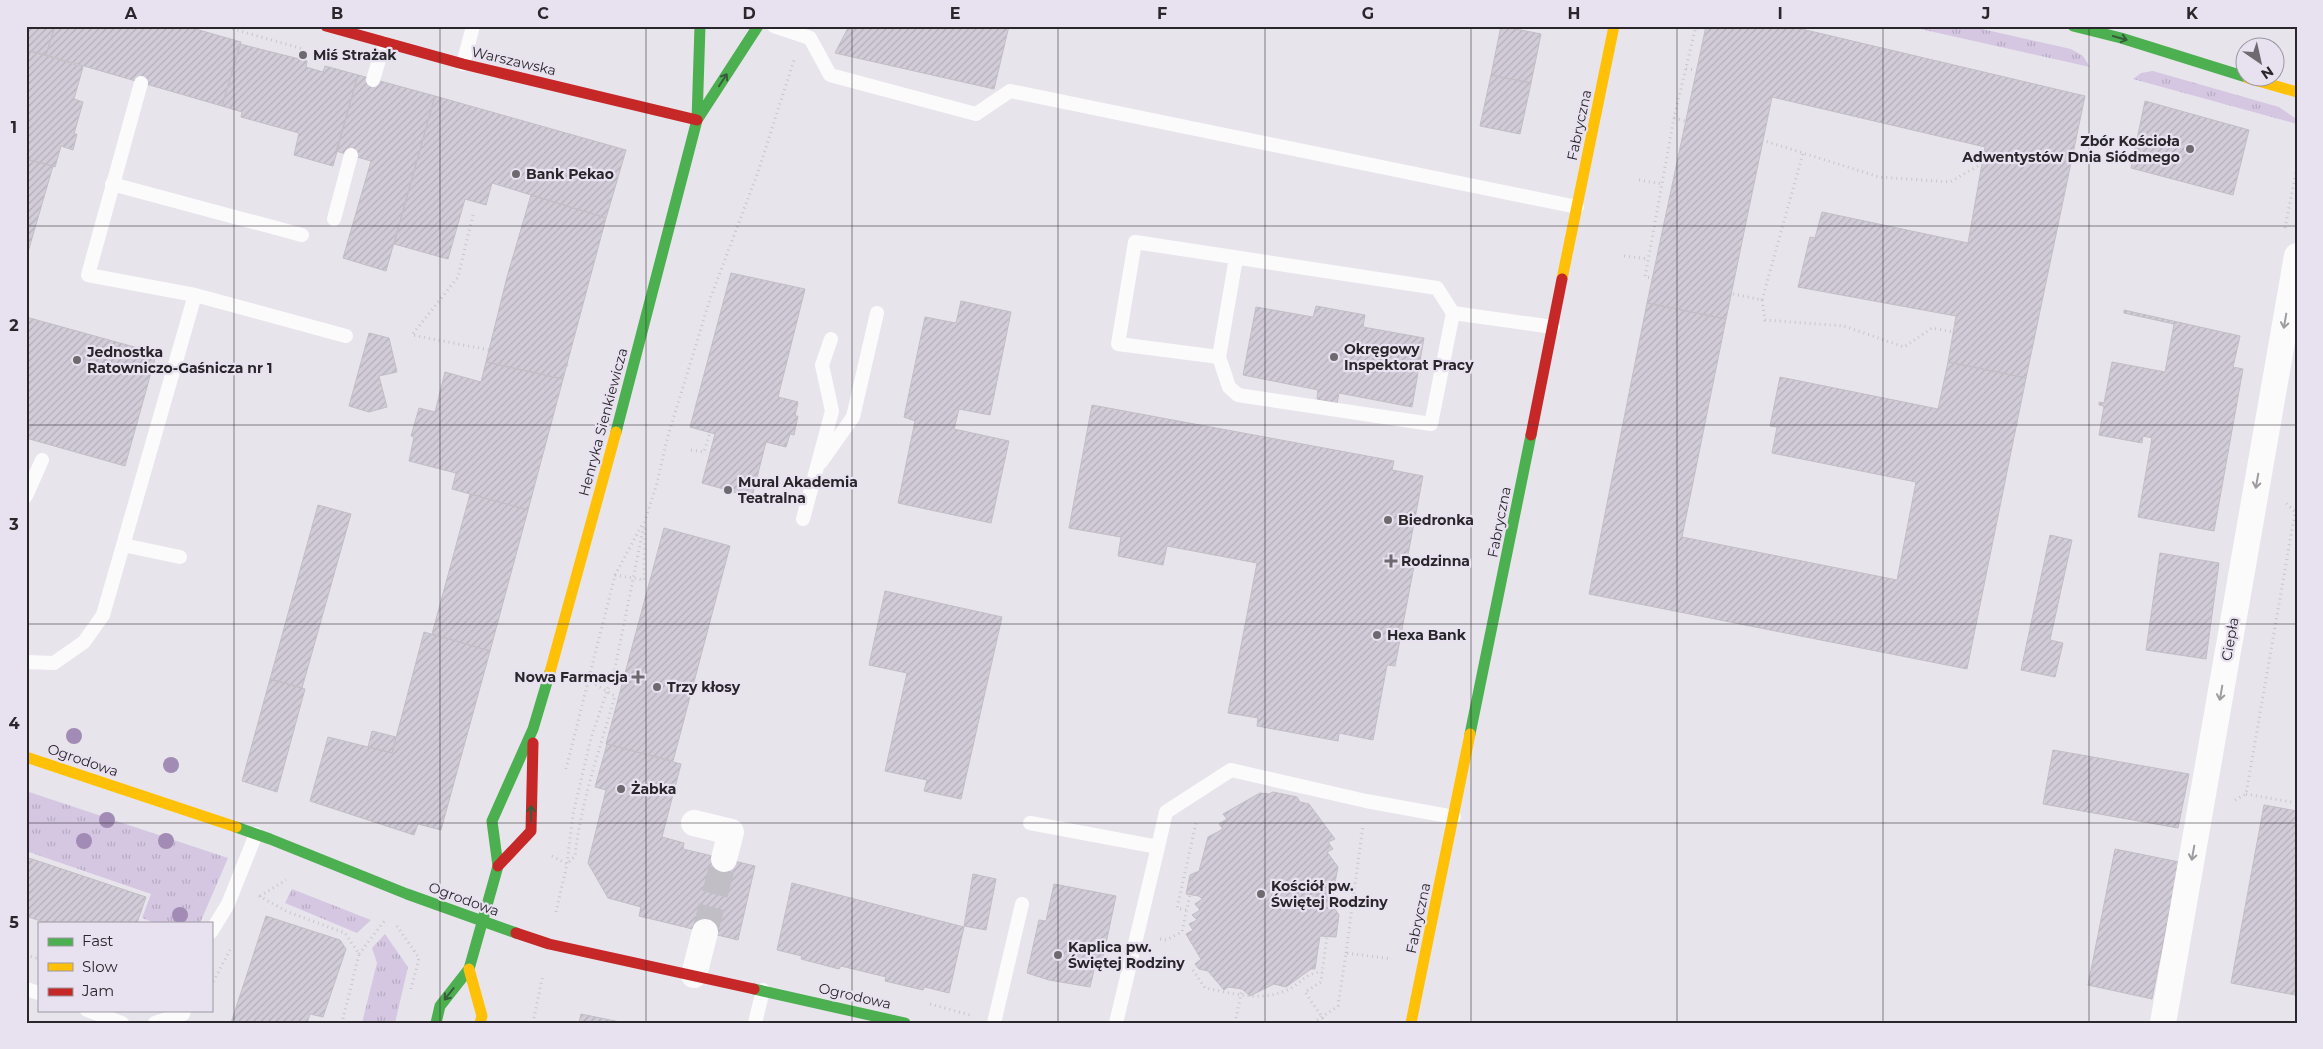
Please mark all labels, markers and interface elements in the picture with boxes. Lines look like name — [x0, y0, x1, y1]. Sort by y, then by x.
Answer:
text: A — [124, 4, 138, 23]
text: B — [331, 4, 343, 23]
text: C — [537, 4, 549, 23]
text: D — [742, 4, 756, 23]
text: E — [950, 4, 960, 23]
text: F — [1157, 4, 1167, 23]
text: G — [1362, 4, 1374, 23]
text: H — [1568, 4, 1580, 23]
text: I — [1777, 4, 1783, 23]
text: J — [1981, 4, 1990, 23]
text: K — [2186, 4, 2199, 23]
one-way arrow — [2112, 34, 2128, 44]
north arrow — [2236, 38, 2286, 88]
street label: Warszawska — [470, 43, 558, 79]
place label: Miś Strażak — [313, 46, 397, 64]
marker: Miś Strażak — [297, 49, 309, 61]
text: N — [2258, 62, 2277, 83]
one-way arrow — [719, 73, 729, 87]
street label: Fabryczna — [1563, 88, 1595, 162]
text: 1 — [11, 118, 17, 137]
place label: Zbór Kościoła Adwentystów Dnia Siódmego — [1961, 132, 2180, 166]
marker: Zbór Kościoła Adwentystów Dnia Siódmego — [2184, 143, 2196, 155]
place label: Bank Pekao — [526, 165, 614, 183]
marker: Bank Pekao — [510, 168, 522, 180]
one-way arrow — [2280, 313, 2290, 329]
text: 2 — [9, 316, 19, 335]
place label: Okręgowy Inspektorat Pracy — [1344, 340, 1474, 374]
place label: Jednostka Ratowniczo-Gaśnicza nr 1 — [86, 343, 273, 377]
street label: Henryka Sienkiewicza — [575, 346, 631, 498]
marker: Okręgowy Inspektorat Pracy — [1328, 351, 1340, 363]
marker: Jednostka Ratowniczo-Gaśnicza nr 1 — [71, 354, 83, 366]
place label: Mural Akademia Teatralna — [738, 473, 858, 507]
one-way arrow — [2252, 473, 2262, 489]
marker: Mural Akademia Teatralna — [722, 484, 734, 496]
street label: Fabryczna — [1483, 485, 1515, 559]
place label: Biedronka — [1398, 511, 1474, 529]
marker: Biedronka — [1382, 514, 1394, 526]
text: 3 — [8, 515, 19, 534]
place label: Rodzinna — [1401, 552, 1470, 570]
marker: Rodzinna — [1385, 555, 1397, 567]
street label: Ciepła — [2217, 616, 2243, 662]
place label: Hexa Bank — [1387, 626, 1467, 644]
marker: Hexa Bank — [1371, 629, 1383, 641]
place label: Nowa Farmacja — [514, 668, 628, 686]
marker: Nowa Farmacja — [632, 671, 644, 683]
place label: Trzy kłosy — [667, 678, 741, 696]
marker: Trzy kłosy — [651, 681, 663, 693]
one-way arrow — [2215, 685, 2225, 701]
text: 4 — [8, 714, 20, 733]
street label: Ogrodowa — [45, 739, 121, 781]
place label: Żabka — [631, 780, 676, 798]
marker: Żabka — [615, 783, 627, 795]
one-way arrow — [526, 805, 536, 822]
one-way arrow — [2187, 845, 2197, 861]
place label: Kościół pw. Świętej Rodziny — [1271, 877, 1388, 911]
street label: Ogrodowa — [426, 878, 502, 920]
street label: Fabryczna — [1402, 881, 1434, 955]
marker: Kościół pw. Świętej Rodziny — [1255, 888, 1267, 900]
text: 5 — [9, 913, 19, 932]
legend — [38, 922, 212, 1012]
text: Fast — [82, 931, 113, 950]
place label: Kaplica pw. Świętej Rodziny — [1068, 938, 1185, 972]
marker: Kaplica pw. Świętej Rodziny — [1052, 949, 1064, 961]
text: Slow — [82, 957, 118, 976]
street label: Ogrodowa — [817, 979, 893, 1013]
text: Jam — [81, 981, 114, 1000]
one-way arrow — [444, 987, 455, 1000]

